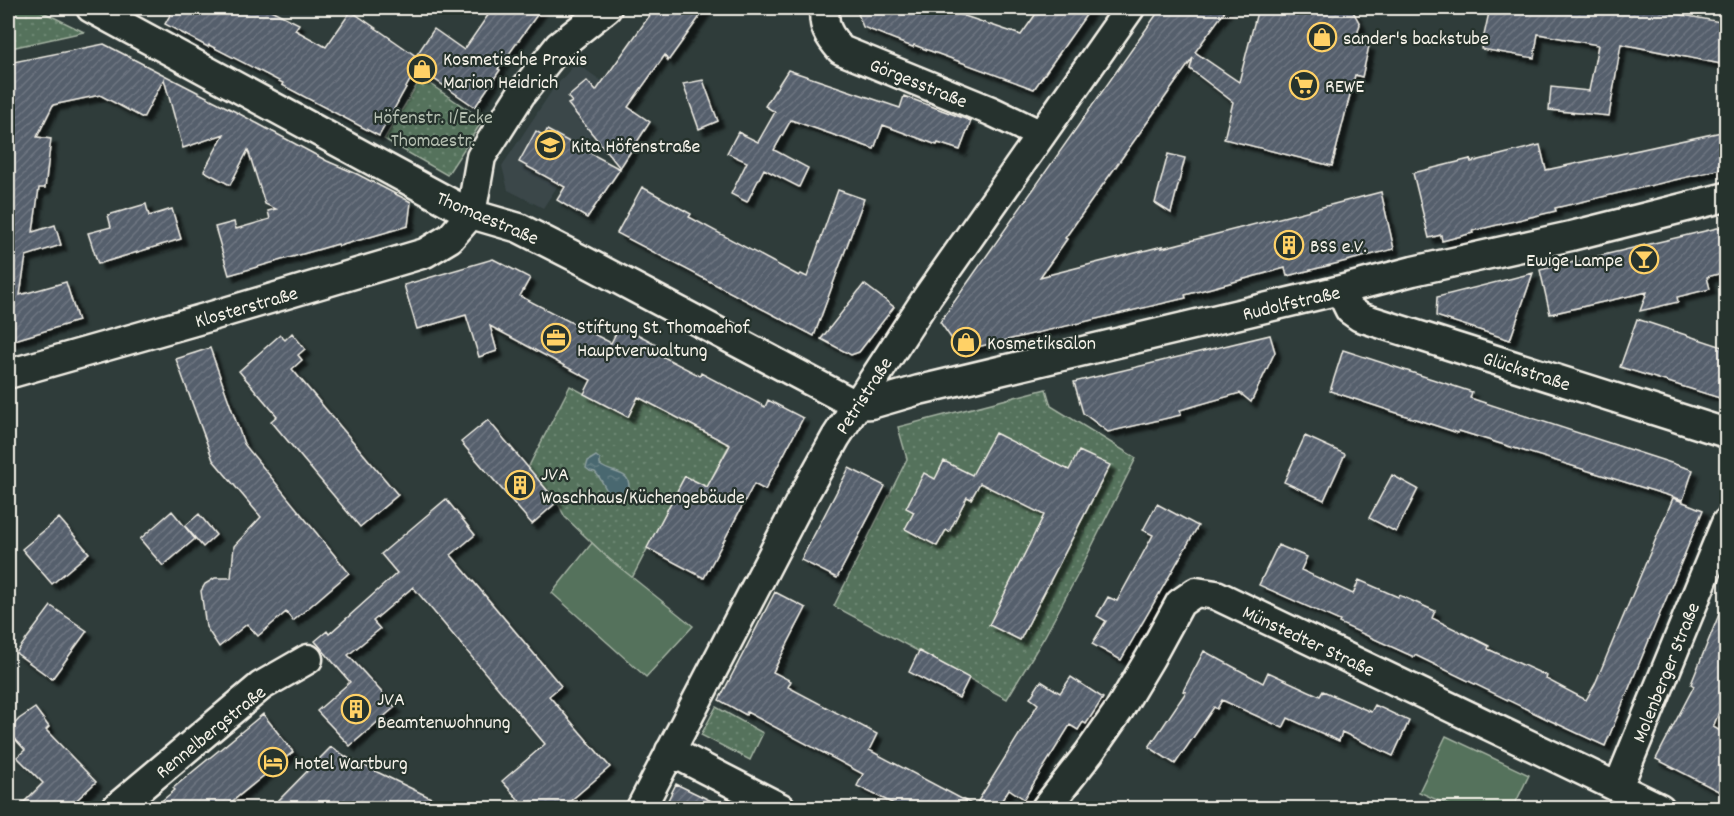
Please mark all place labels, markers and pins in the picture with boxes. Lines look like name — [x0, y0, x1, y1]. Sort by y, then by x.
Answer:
shop icon: sander's backstube — [1306, 21, 1338, 53]
place label: sander's backstube — [1343, 26, 1489, 54]
place label: Kosmetische Praxis Marion Heidrich — [443, 47, 588, 98]
shop icon: Kosmetische Praxis Marion Heidrich — [406, 53, 438, 85]
supermarket icon: REWE — [1288, 69, 1320, 101]
place label: REWE — [1325, 74, 1364, 102]
school or university icon: Kita Höfenstraße — [534, 129, 566, 161]
place label: Kita Höfenstraße — [571, 134, 701, 162]
building icon: BSS e.V. — [1273, 229, 1305, 261]
place label: BSS e.V. — [1310, 234, 1367, 262]
bar icon: Ewige Lampe — [1628, 243, 1660, 275]
place label: Ewige Lampe — [1526, 248, 1623, 276]
place label: Stiftung St. Thomaehof Hauptverwaltung — [577, 315, 751, 366]
office icon: Stiftung St. Thomaehof Hauptverwaltung — [540, 322, 572, 354]
shop icon: Kosmetiksalon — [950, 326, 982, 358]
place label: Kosmetiksalon — [987, 331, 1096, 359]
place label: JVA Waschhaus/Küchengebäude — [541, 462, 745, 513]
building icon: JVA Waschhaus/Küchengebäude — [504, 469, 536, 501]
place label: JVA Beamtenwohnung — [377, 687, 511, 738]
building icon: JVA Beamtenwohnung — [340, 693, 372, 725]
hotel icon: Hotel Wartburg — [257, 746, 289, 778]
place label: Hotel Wartburg — [294, 751, 408, 779]

